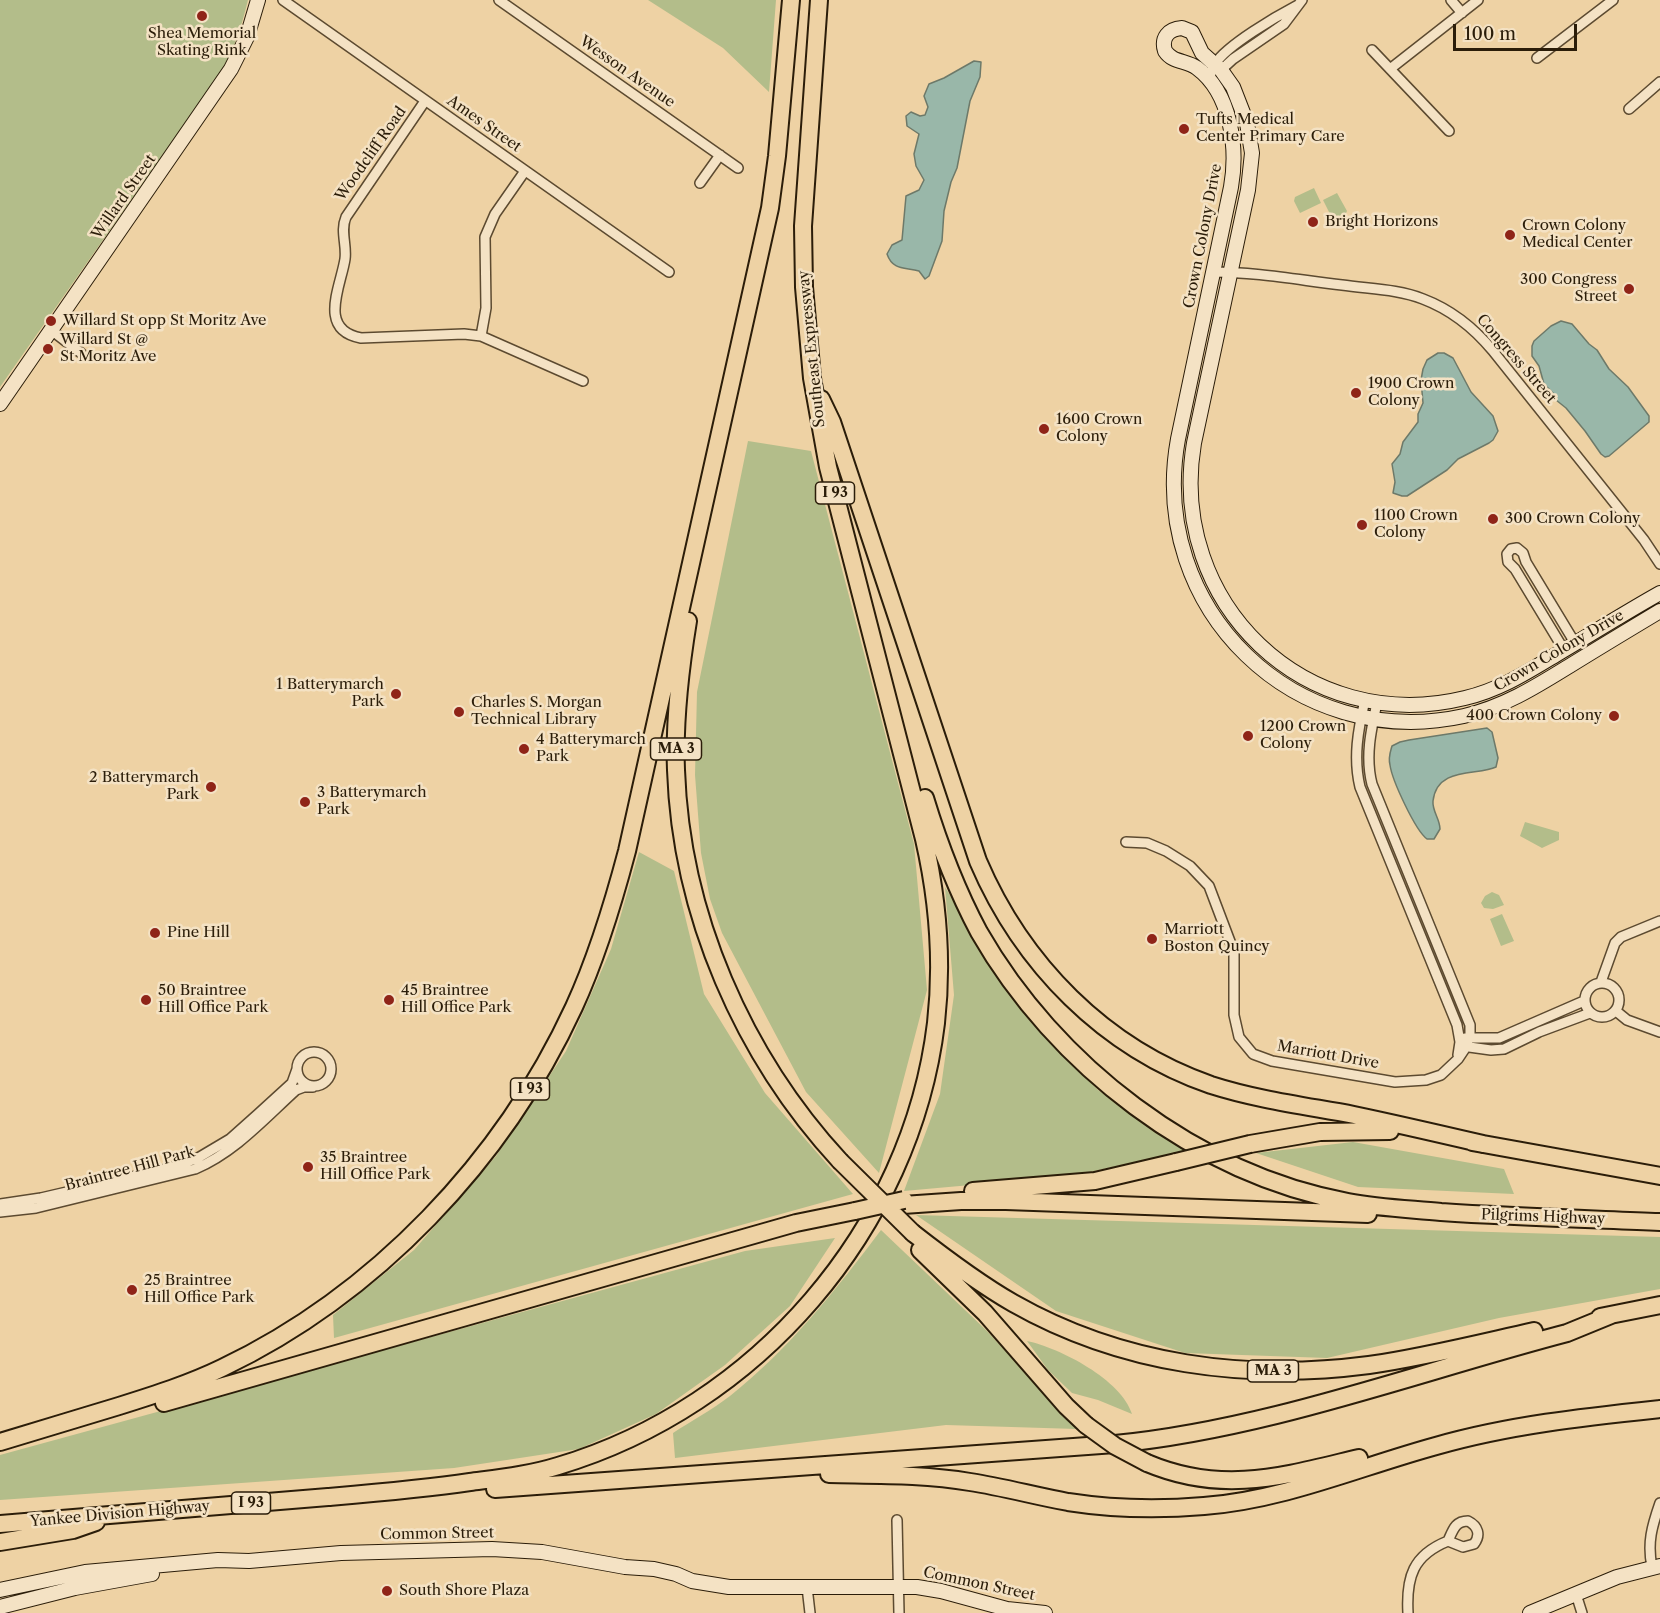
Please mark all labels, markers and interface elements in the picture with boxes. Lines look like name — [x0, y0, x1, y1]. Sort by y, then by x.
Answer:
marker: Shea Memorial Skating Rink — [195, 9, 209, 23]
scale bar — [1456, 12, 1580, 50]
text: 100 m — [1464, 23, 1516, 45]
place label: Shea Memorial Skating Rink — [148, 25, 256, 60]
street label: Wesson Avenue — [576, 32, 678, 112]
street label: Ames Street — [443, 92, 525, 156]
street label: Woodcliff Road — [332, 103, 410, 205]
place label: Tufts Medical Center Primary Care — [1196, 111, 1345, 146]
marker: Tufts Medical Center Primary Care — [1177, 122, 1191, 136]
street label: Willard Street — [88, 151, 160, 243]
street label: Crown Colony Drive — [1180, 162, 1226, 310]
place label: Bright Horizons — [1325, 213, 1438, 231]
marker: Bright Horizons — [1306, 215, 1320, 229]
place label: Crown Colony Medical Center — [1522, 217, 1633, 252]
marker: Crown Colony Medical Center — [1503, 228, 1517, 242]
street label: Southeast Expressway — [795, 270, 829, 428]
place label: 300 Congress Street — [1520, 271, 1617, 306]
marker: 300 Congress Street — [1622, 282, 1636, 296]
street label: Congress Street — [1472, 311, 1560, 407]
place label: Willard St opp St Moritz Ave — [63, 312, 266, 330]
marker: Willard St opp St Moritz Ave — [44, 314, 58, 328]
place label: Willard St @ St Moritz Ave — [60, 331, 156, 366]
marker: Willard St @ St Moritz Ave — [41, 342, 55, 356]
place label: 1900 Crown Colony — [1368, 375, 1454, 410]
marker: 1900 Crown Colony — [1349, 386, 1363, 400]
place label: 1600 Crown Colony — [1056, 411, 1142, 446]
marker: 1600 Crown Colony — [1037, 422, 1051, 436]
road number: I 93 — [816, 482, 854, 504]
place label: 1100 Crown Colony — [1374, 507, 1458, 542]
place label: 300 Crown Colony — [1505, 510, 1640, 528]
marker: 300 Crown Colony — [1486, 512, 1500, 526]
marker: 1100 Crown Colony — [1355, 518, 1369, 532]
street label: Crown Colony Drive — [1491, 606, 1627, 696]
place label: 1 Batterymarch Park — [276, 676, 384, 711]
marker: 1 Batterymarch Park — [389, 687, 403, 701]
place label: Charles S. Morgan Technical Library — [471, 694, 602, 729]
marker: Charles S. Morgan Technical Library — [452, 705, 466, 719]
place label: 400 Crown Colony — [1466, 707, 1602, 725]
marker: 400 Crown Colony — [1607, 709, 1621, 723]
place label: 1200 Crown Colony — [1260, 718, 1346, 753]
marker: 1200 Crown Colony — [1241, 729, 1255, 743]
place label: 4 Batterymarch Park — [536, 731, 646, 766]
road number: MA 3 — [650, 738, 702, 760]
marker: 4 Batterymarch Park — [517, 742, 531, 756]
place label: 2 Batterymarch Park — [89, 769, 199, 804]
marker: 2 Batterymarch Park — [204, 780, 218, 794]
place label: 3 Batterymarch Park — [317, 784, 427, 819]
marker: 3 Batterymarch Park — [298, 795, 312, 809]
place label: Marriott Boston Quincy — [1164, 921, 1270, 956]
place label: Pine Hill — [167, 924, 230, 942]
marker: Pine Hill — [148, 926, 162, 940]
marker: Marriott Boston Quincy — [1145, 932, 1159, 946]
place label: 50 Braintree Hill Office Park — [158, 982, 268, 1017]
place label: 45 Braintree Hill Office Park — [401, 982, 511, 1017]
marker: 50 Braintree Hill Office Park — [139, 993, 153, 1007]
marker: 45 Braintree Hill Office Park — [382, 993, 396, 1007]
street label: Marriott Drive — [1276, 1037, 1380, 1073]
road number: I 93 — [510, 1078, 550, 1100]
street label: Braintree Hill Park — [63, 1143, 197, 1195]
place label: 35 Braintree Hill Office Park — [320, 1149, 430, 1184]
marker: 35 Braintree Hill Office Park — [301, 1160, 315, 1174]
street label: Pilgrims Highway — [1481, 1206, 1605, 1228]
place label: 25 Braintree Hill Office Park — [144, 1272, 254, 1307]
marker: 25 Braintree Hill Office Park — [125, 1283, 139, 1297]
road number: MA 3 — [1248, 1360, 1298, 1382]
road number: I 93 — [232, 1492, 270, 1514]
street label: Yankee Division Highway — [29, 1497, 211, 1531]
street label: Common Street — [380, 1524, 494, 1544]
street label: Common Street — [921, 1563, 1037, 1605]
place label: South Shore Plaza — [399, 1582, 529, 1600]
marker: South Shore Plaza — [380, 1584, 394, 1598]

